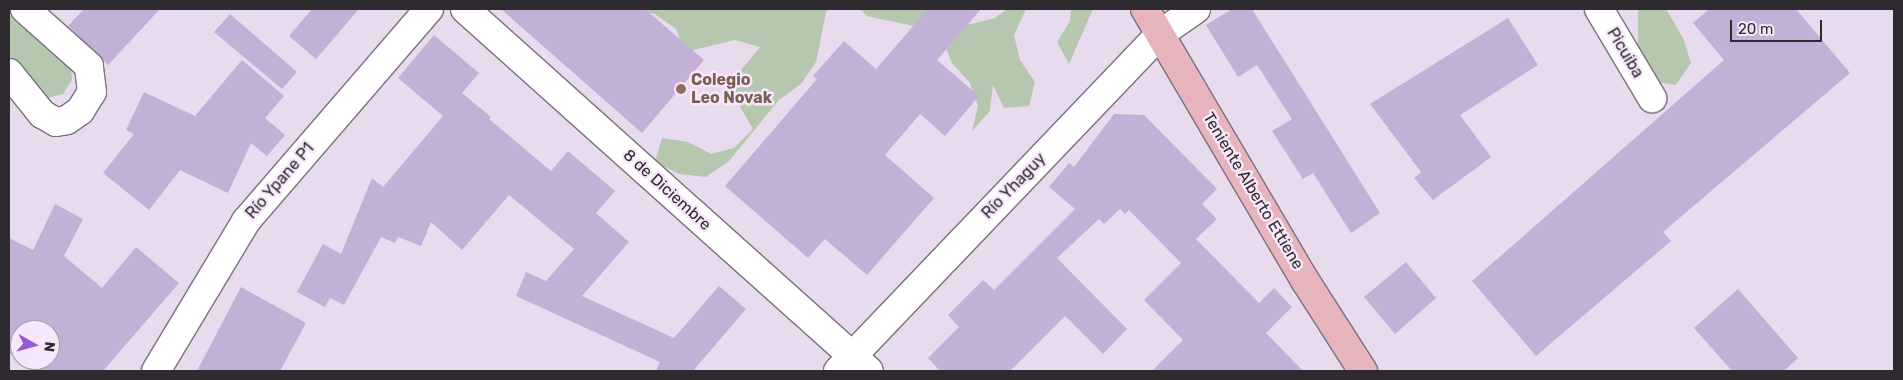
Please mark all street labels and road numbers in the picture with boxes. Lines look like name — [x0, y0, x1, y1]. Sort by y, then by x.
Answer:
street label: Picuiba — [1603, 25, 1647, 81]
street label: Teniente Alberto Ettiene — [1198, 109, 1308, 273]
street label: Río Ypane P1 — [242, 139, 318, 223]
street label: 8 de Diciembre — [619, 146, 715, 234]
street label: Río Yhaguy — [978, 149, 1050, 223]

